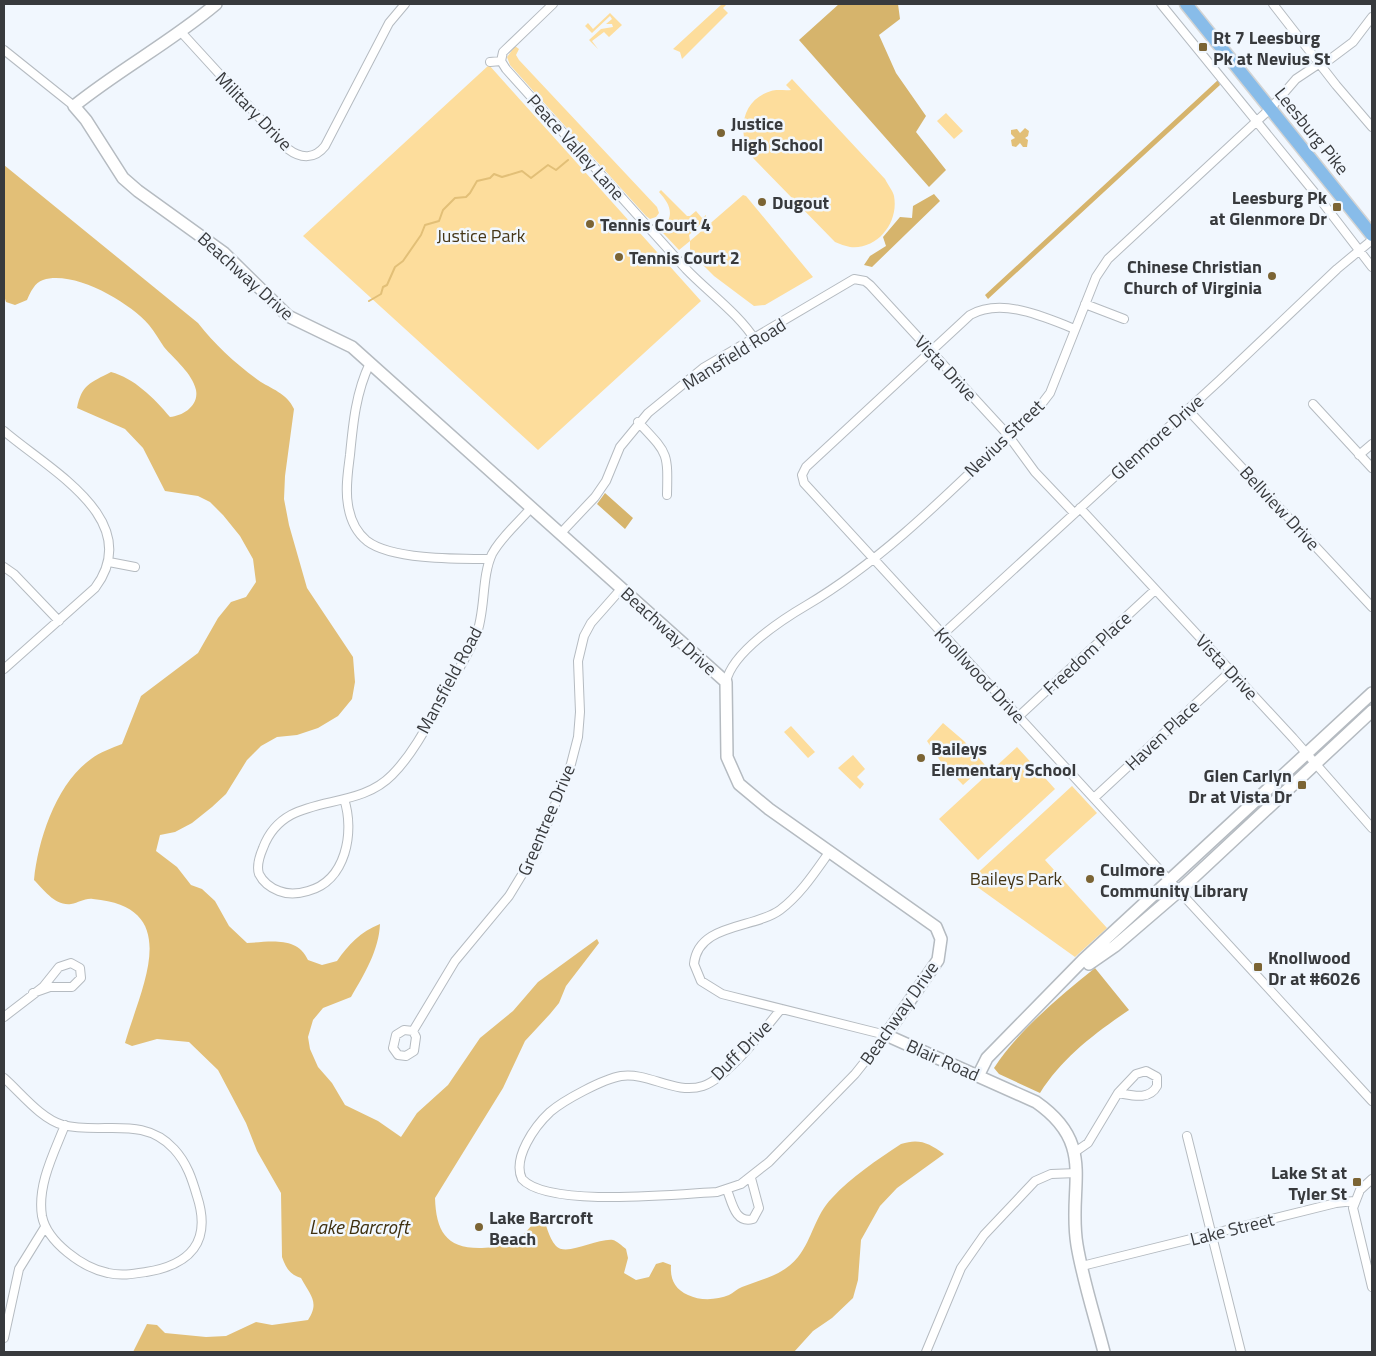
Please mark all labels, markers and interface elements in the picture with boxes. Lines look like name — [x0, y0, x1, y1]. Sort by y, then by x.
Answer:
place label: Rt 7 Leesburg Pk at Nevius St — [1213, 24, 1331, 72]
marker: Rt 7 Leesburg Pk at Nevius St — [1197, 41, 1209, 53]
street label: Military Drive — [209, 65, 299, 157]
street label: Leesburg Pike — [1268, 82, 1356, 180]
street label: Peace Valley Lane — [521, 88, 631, 206]
place label: Justice High School — [731, 110, 823, 158]
marker: Justice High School — [715, 127, 727, 139]
place label: Leesburg Pk at Glenmore Dr — [1210, 184, 1328, 232]
place label: Dugout — [772, 189, 830, 216]
marker: Dugout — [756, 196, 768, 208]
marker: Leesburg Pk at Glenmore Dr — [1331, 201, 1343, 213]
place label: Tennis Court 4 — [600, 211, 711, 238]
marker: Tennis Court 4 — [584, 218, 596, 230]
park label: Justice Park — [437, 222, 526, 249]
street label: Beachway Drive — [192, 225, 300, 327]
place label: Tennis Court 2 — [629, 244, 740, 271]
marker: Tennis Court 2 — [613, 251, 625, 263]
place label: Chinese Christian Church of Virginia — [1123, 253, 1262, 301]
marker: Chinese Christian Church of Virginia — [1266, 270, 1278, 282]
street label: Mansfield Road — [677, 311, 791, 397]
street label: Vista Drive — [908, 329, 984, 407]
street label: Glenmore Drive — [1104, 388, 1210, 486]
street label: Nevius Street — [958, 392, 1051, 483]
street label: Bellview Drive — [1234, 460, 1326, 556]
street label: Beachway Drive — [615, 580, 723, 682]
street label: Freedom Place — [1037, 605, 1137, 701]
street label: Knollwood Drive — [928, 621, 1032, 729]
street label: Mansfield Road — [409, 622, 489, 738]
street label: Vista Drive — [1189, 628, 1265, 706]
street label: Haven Place — [1119, 693, 1205, 777]
place label: Baileys Elementary School — [931, 735, 1076, 783]
marker: Baileys Elementary School — [915, 752, 927, 764]
street label: Greentree Drive — [510, 760, 582, 880]
place label: Glen Carlyn Dr at Vista Dr — [1188, 762, 1292, 810]
marker: Glen Carlyn Dr at Vista Dr — [1296, 779, 1308, 791]
place label: Culmore Community Library — [1100, 856, 1248, 904]
park label: Baileys Park — [970, 865, 1063, 892]
marker: Culmore Community Library — [1084, 873, 1096, 885]
place label: Knollwood Dr at #6026 — [1268, 944, 1360, 992]
street label: Beachway Drive — [853, 956, 945, 1070]
marker: Knollwood Dr at #6026 — [1252, 961, 1264, 973]
street label: Duff Drive — [704, 1013, 778, 1087]
street label: Blair Road — [902, 1032, 984, 1088]
place label: Lake St at Tyler St — [1271, 1159, 1347, 1207]
marker: Lake St at Tyler St — [1351, 1176, 1363, 1188]
place label: Lake Barcroft Beach — [489, 1204, 594, 1252]
street label: Lake Street — [1187, 1205, 1277, 1252]
water label: Lake Barcroft — [309, 1212, 411, 1241]
marker: Lake Barcroft Beach — [473, 1221, 485, 1233]

